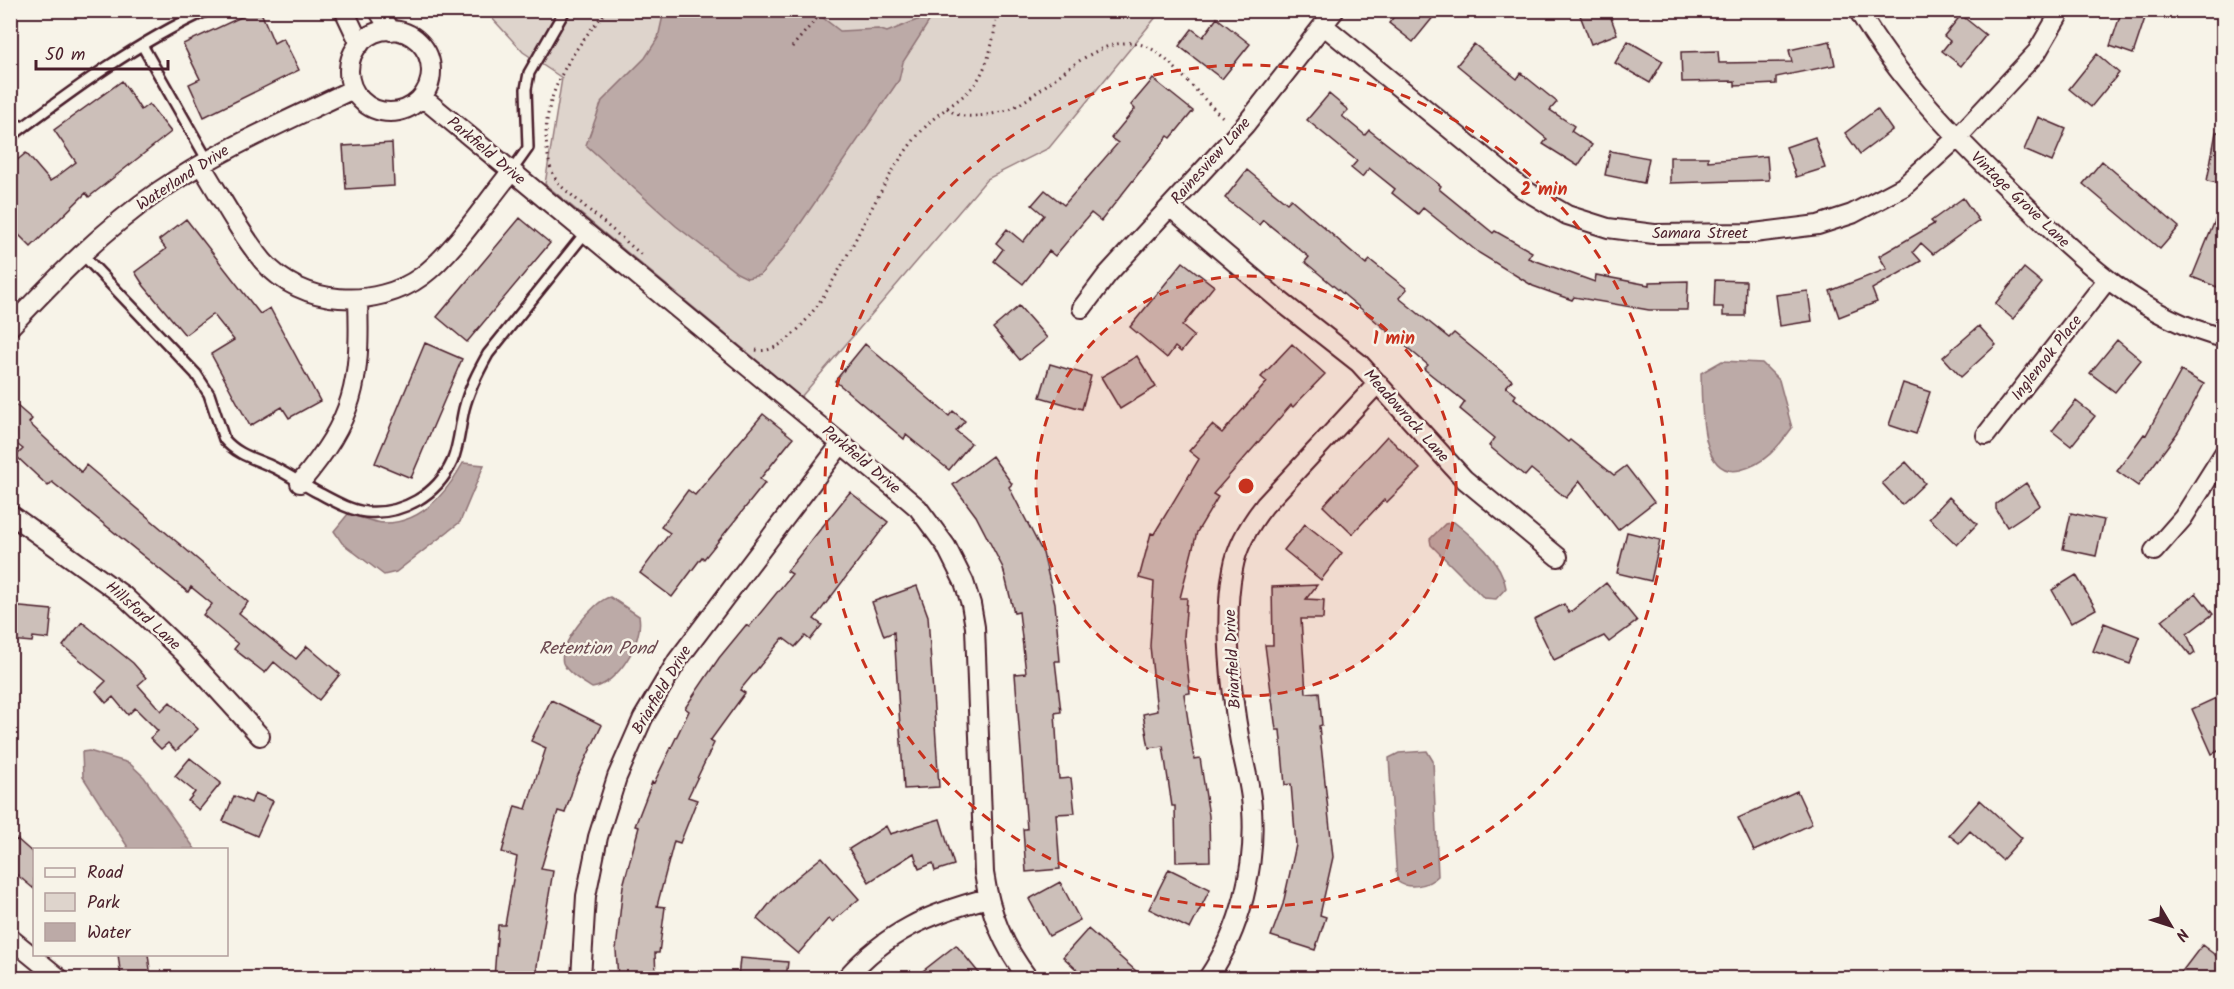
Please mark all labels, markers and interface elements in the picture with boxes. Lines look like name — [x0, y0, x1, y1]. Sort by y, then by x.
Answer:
scale bar — [36, 33, 168, 71]
text: 50 m — [45, 41, 85, 70]
street label: Parkfield Drive — [441, 110, 531, 192]
street label: Rainesview Lane — [1165, 112, 1257, 210]
street label: Waterland Drive — [132, 139, 234, 217]
street label: Vintage Grove Lane — [1964, 146, 2076, 254]
text: 2 min — [1521, 176, 1567, 205]
street label: Samara Street — [1652, 221, 1749, 246]
street label: Inglenook Place — [2005, 309, 2089, 407]
text: 1 min — [1373, 325, 1415, 354]
street label: Meadowrock Lane — [1357, 363, 1455, 469]
street label: Parkfield Drive — [816, 419, 906, 501]
centre of rings — [1236, 476, 1256, 496]
street label: Hillsford Lane — [100, 575, 186, 657]
street label: Briarfield Drive — [1218, 609, 1248, 709]
water label: Retention Pond — [539, 635, 659, 664]
street label: Briarfield Drive — [626, 641, 698, 739]
legend — [33, 848, 228, 956]
text: Road — [87, 859, 124, 888]
text: Park — [87, 889, 120, 918]
north arrow — [2141, 896, 2201, 956]
text: Water — [87, 919, 132, 948]
text: N — [2169, 923, 2194, 946]

